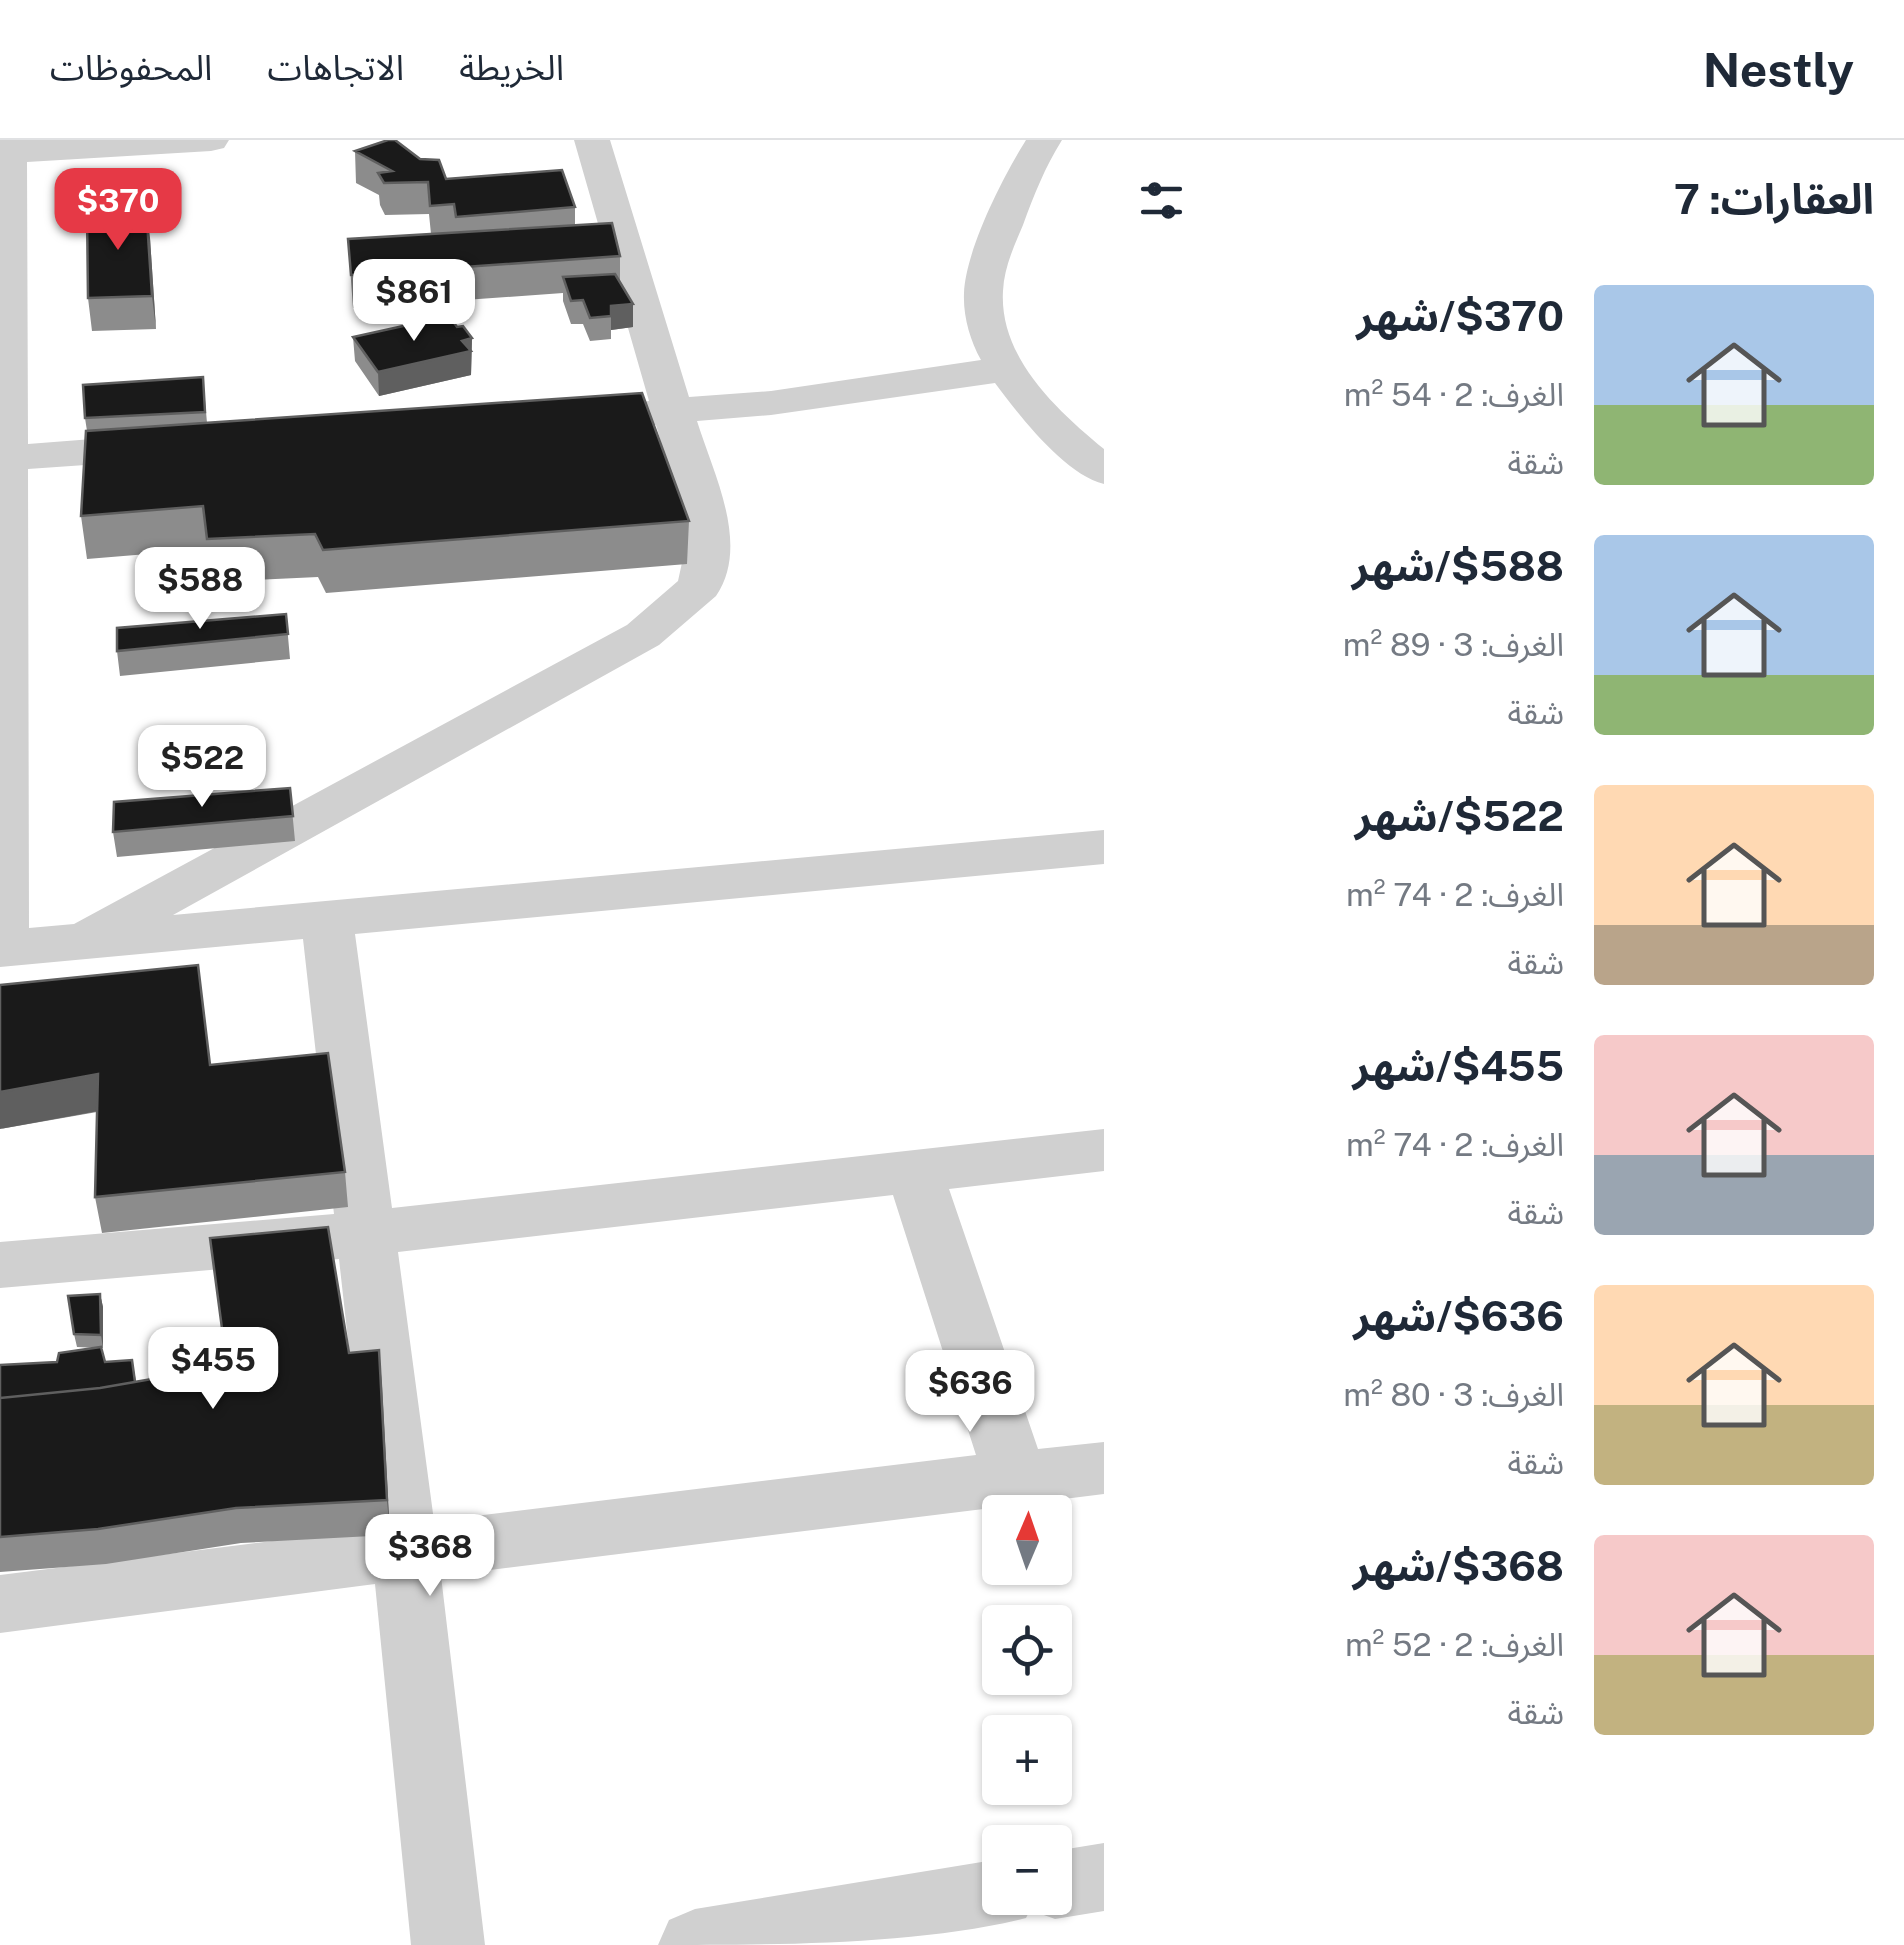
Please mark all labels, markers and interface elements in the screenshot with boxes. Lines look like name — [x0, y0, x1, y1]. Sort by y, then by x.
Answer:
text: Nestly — [1703, 41, 1854, 98]
text: المحفوظات — [50, 47, 212, 88]
text: الاتجاهات — [267, 47, 404, 88]
text: الخريطة — [459, 47, 564, 88]
pin: $370 — [59, 168, 177, 253]
icon: filters — [1134, 173, 1189, 228]
text: العقارات: 7 — [1674, 174, 1874, 223]
text: $370 — [77, 182, 159, 219]
pin: $861 — [355, 259, 473, 344]
text: $861 — [375, 273, 453, 310]
text: $370/شهر — [1356, 291, 1564, 340]
icon: home — [1674, 325, 1794, 445]
text: الغرف: 2 · 54 m² — [1344, 376, 1564, 413]
text: شقة — [1508, 444, 1564, 481]
text: $588/شهر — [1352, 541, 1564, 590]
pin: $588 — [141, 547, 259, 632]
text: $588 — [157, 561, 243, 598]
icon: home — [1674, 575, 1794, 695]
text: الغرف: 3 · 89 m² — [1343, 626, 1564, 663]
text: شقة — [1508, 694, 1564, 731]
pin: $522 — [143, 725, 261, 810]
text: $522 — [160, 739, 244, 776]
text: $522/شهر — [1355, 791, 1564, 840]
icon: home — [1674, 825, 1794, 945]
text: الغرف: 2 · 74 m² — [1346, 876, 1564, 913]
text: شقة — [1508, 944, 1564, 981]
text: $455/شهر — [1353, 1041, 1564, 1090]
icon: home — [1674, 1075, 1794, 1195]
text: الغرف: 2 · 74 m² — [1346, 1126, 1564, 1163]
text: شقة — [1508, 1194, 1564, 1231]
text: $636/شهر — [1353, 1291, 1564, 1340]
icon: home — [1674, 1325, 1794, 1445]
pin: $455 — [154, 1327, 272, 1412]
text: $455 — [170, 1341, 256, 1378]
pin: $636 — [911, 1350, 1029, 1435]
text: $636 — [927, 1364, 1013, 1401]
text: الغرف: 3 · 80 m² — [1343, 1376, 1564, 1413]
text: شقة — [1508, 1444, 1564, 1481]
north arrow — [982, 1495, 1072, 1585]
map controls — [982, 1495, 1072, 1915]
pin: $368 — [371, 1514, 489, 1599]
text: $368 — [387, 1528, 473, 1565]
text: $368/شهر — [1353, 1541, 1564, 1590]
icon: home — [1674, 1575, 1794, 1695]
button: locate — [982, 1605, 1072, 1695]
text: الغرف: 2 · 52 m² — [1345, 1626, 1564, 1663]
text: شقة — [1508, 1694, 1564, 1731]
button: + — [982, 1715, 1072, 1805]
button: − — [982, 1825, 1072, 1915]

